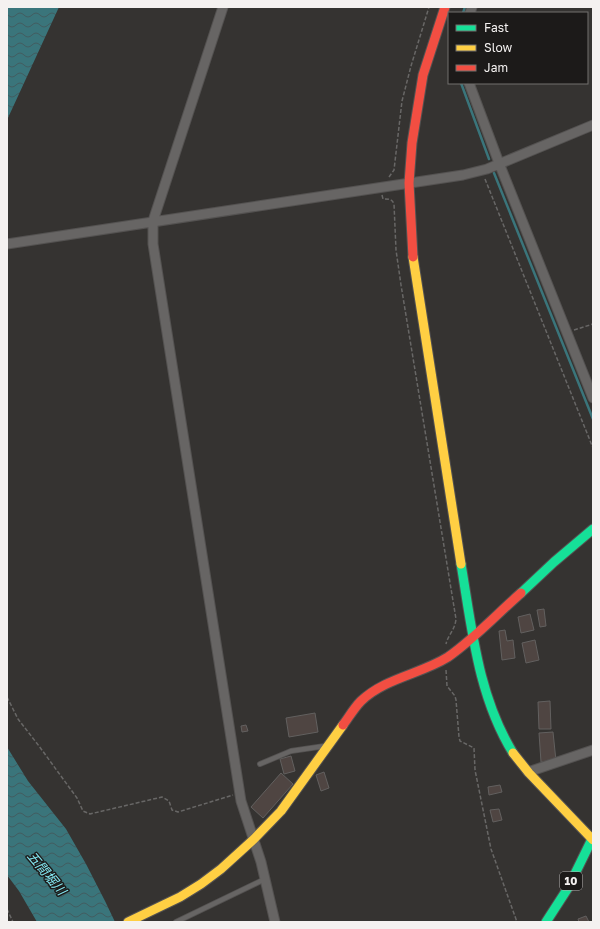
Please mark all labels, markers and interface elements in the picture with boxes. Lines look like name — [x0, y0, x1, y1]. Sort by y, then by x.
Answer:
legend — [448, 12, 588, 84]
text: Fast — [484, 20, 509, 35]
text: Slow — [484, 40, 512, 55]
text: Jam — [484, 60, 508, 75]
water label: 五間堀川 — [24, 848, 71, 900]
road number: 10 — [560, 872, 582, 890]

